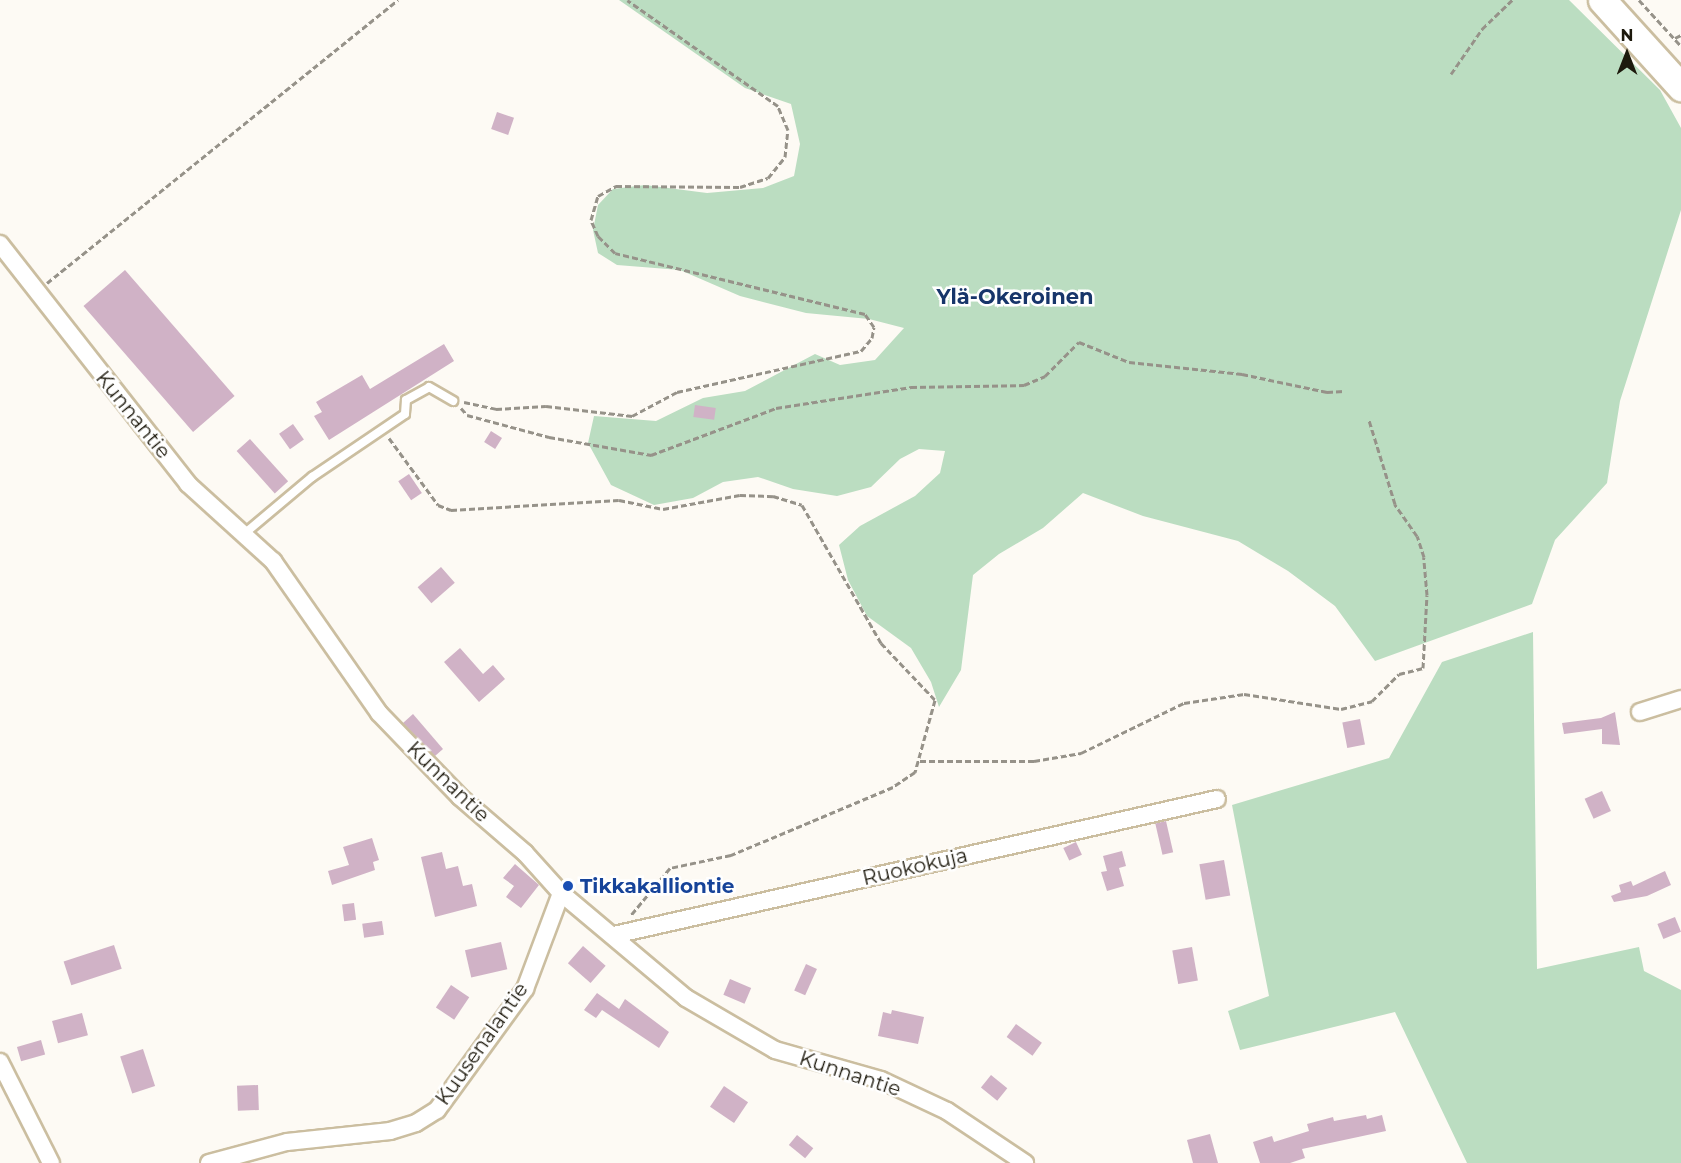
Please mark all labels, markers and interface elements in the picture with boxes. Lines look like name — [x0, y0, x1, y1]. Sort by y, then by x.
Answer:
north arrow — [1597, 24, 1657, 84]
text: N — [1621, 26, 1633, 45]
district label: Ylä-Okeroinen — [937, 284, 1093, 310]
street label: Kunnantie — [91, 367, 175, 463]
street label: Kunnantie — [402, 737, 494, 827]
street label: Ruokokuja — [860, 843, 970, 891]
place label: Tikkakalliontie — [580, 874, 734, 898]
marker: Tikkakalliontie — [561, 879, 575, 893]
street label: Kuusenalantie — [431, 978, 533, 1110]
street label: Kunnantie — [796, 1046, 904, 1102]

